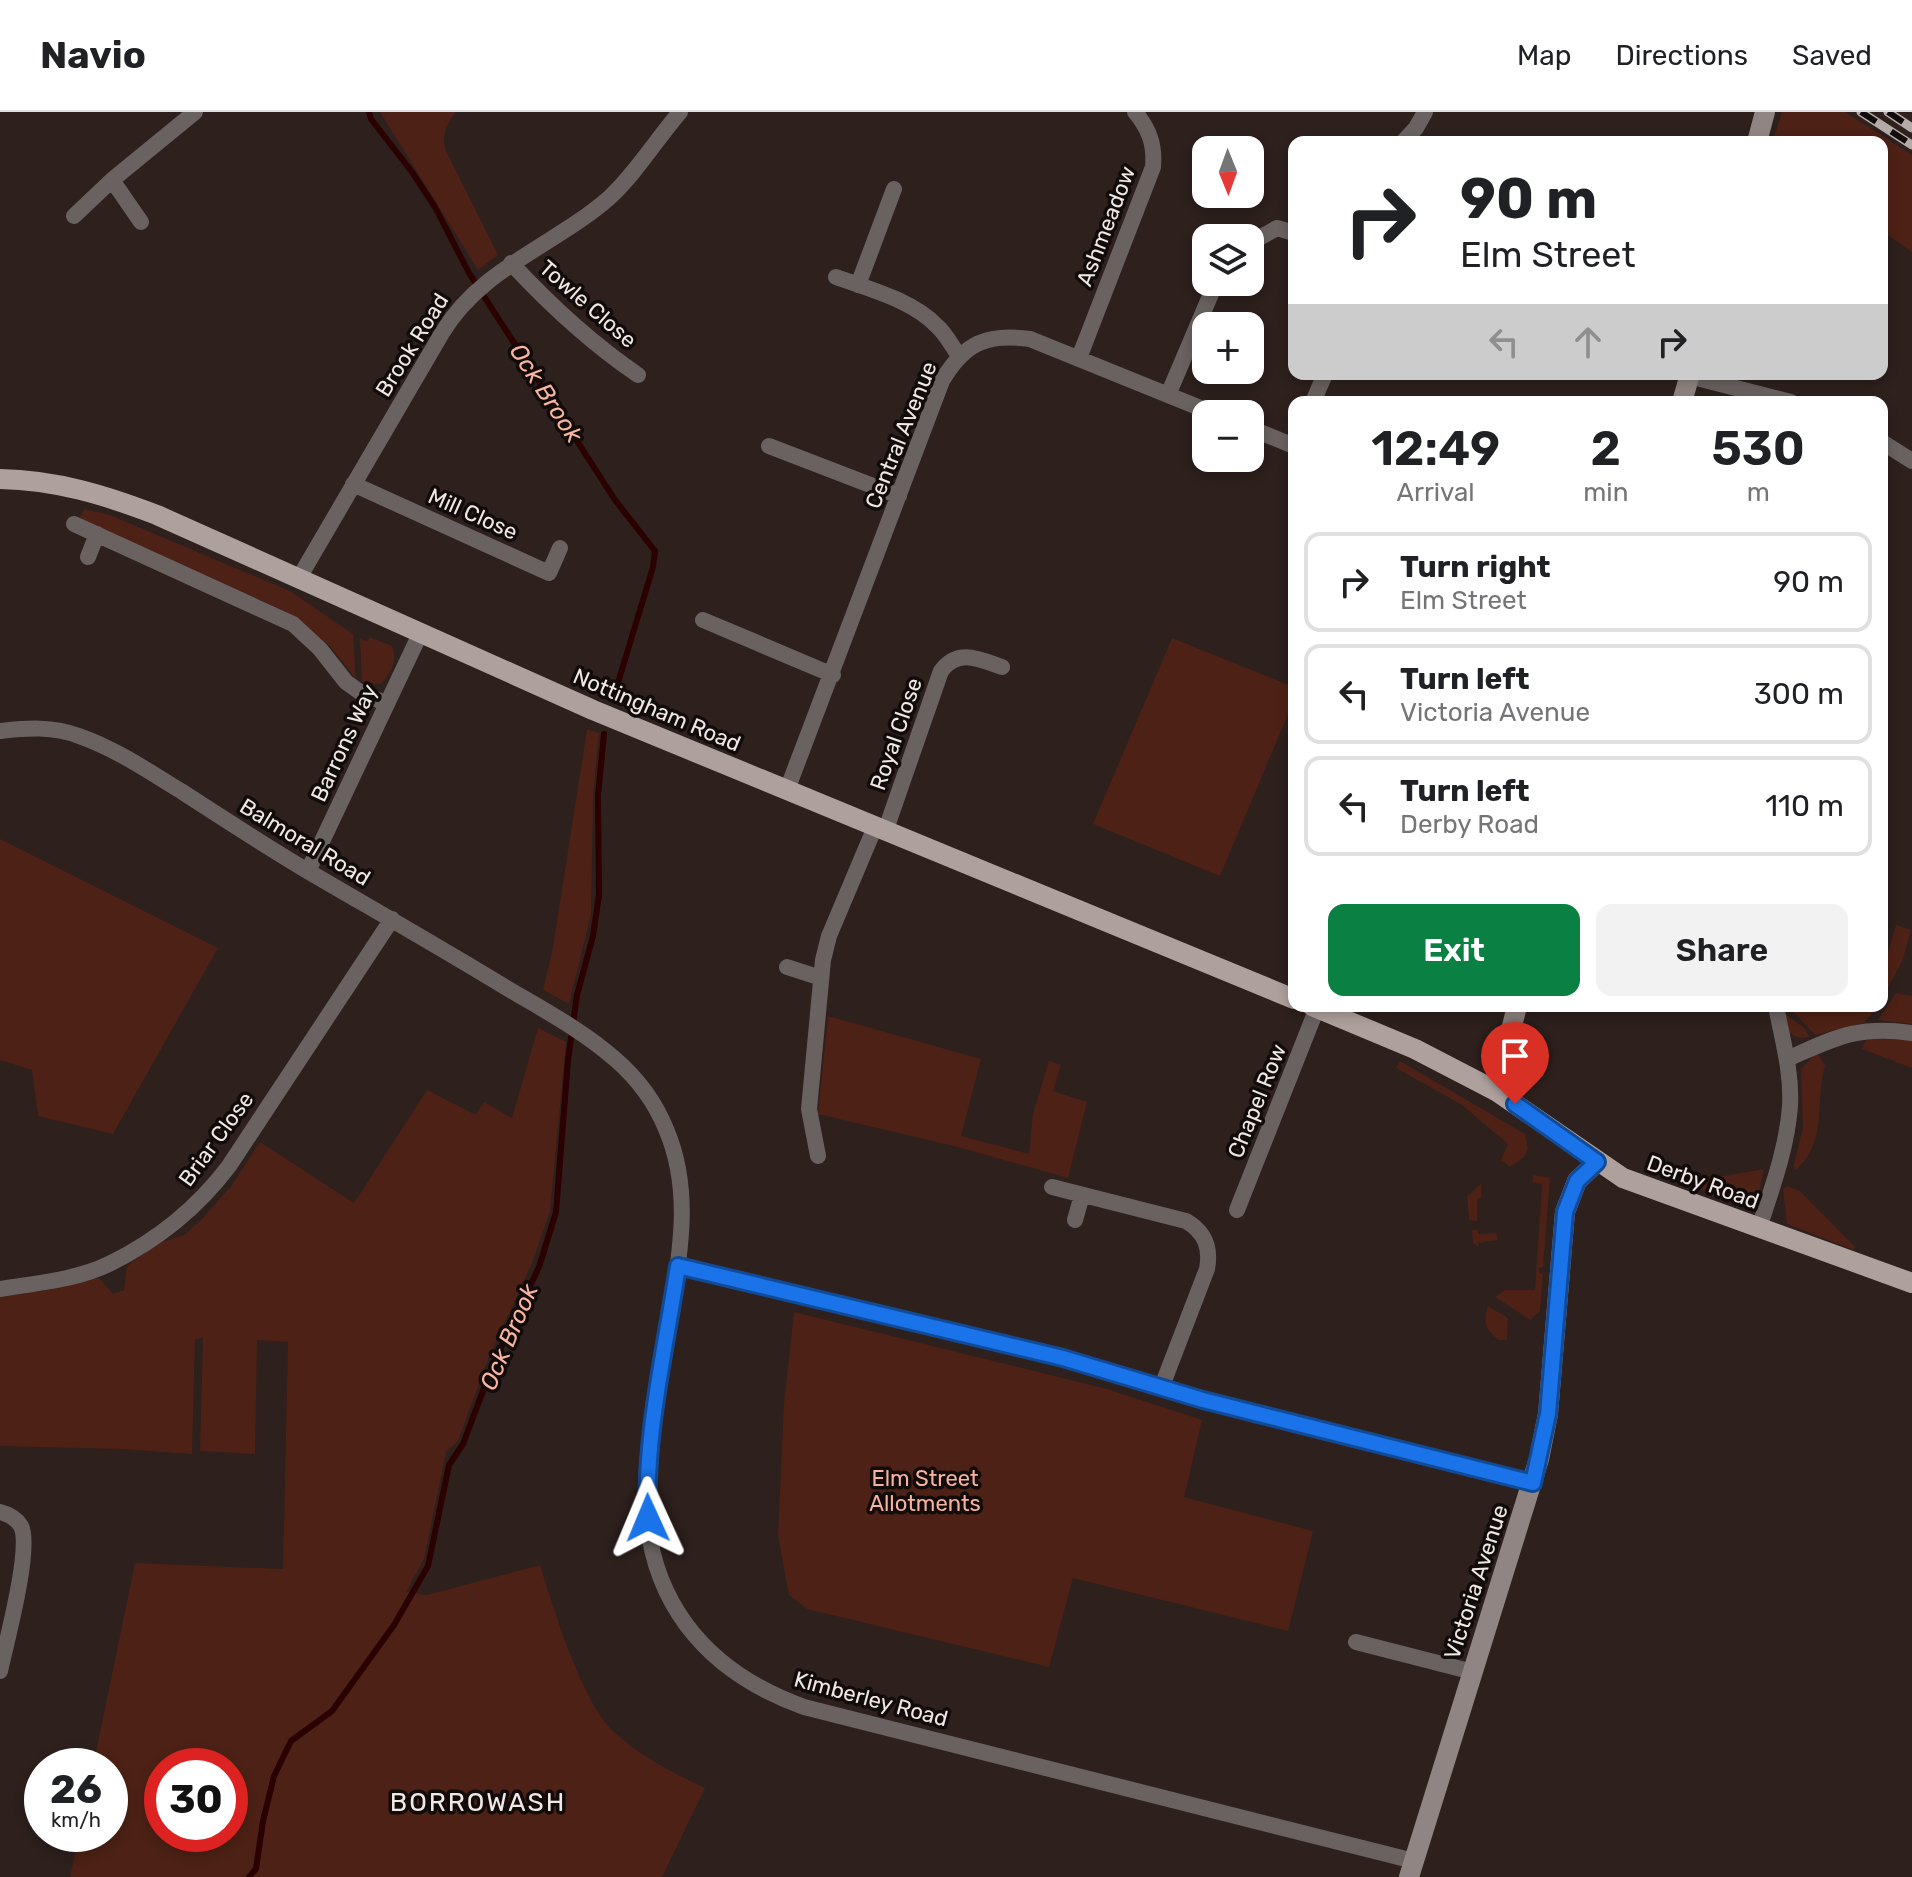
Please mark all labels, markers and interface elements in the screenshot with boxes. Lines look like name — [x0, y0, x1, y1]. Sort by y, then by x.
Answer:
text: Navio — [40, 32, 146, 78]
text: Map — [1517, 39, 1571, 72]
text: Directions — [1615, 39, 1748, 72]
text: Saved — [1792, 39, 1872, 72]
north arrow — [1192, 136, 1264, 208]
map controls — [1192, 136, 1264, 472]
street label: Ashmeadow — [1071, 162, 1141, 290]
text: 90 m — [1460, 166, 1597, 232]
icon: right — [1328, 168, 1432, 272]
button: layers — [1192, 224, 1264, 296]
text: Elm Street — [1460, 233, 1635, 276]
street label: Towle Close — [534, 255, 642, 353]
street label: Brook Road — [370, 288, 454, 402]
button: + — [1192, 312, 1264, 384]
icon: left — [1482, 320, 1526, 364]
icon: ahead — [1566, 320, 1610, 364]
icon: right — [1650, 320, 1694, 364]
water label: Ock Brook — [504, 338, 589, 448]
street label: Central Avenue — [859, 357, 943, 513]
button: − — [1192, 400, 1264, 472]
text: 12:49 — [1371, 420, 1500, 477]
text: 2 — [1591, 420, 1621, 477]
text: 530 — [1712, 420, 1805, 477]
text: Arrival — [1397, 477, 1475, 508]
text: min — [1583, 477, 1628, 508]
text: m — [1747, 477, 1770, 508]
street label: Mill Close — [424, 482, 522, 546]
text: Turn right — [1400, 549, 1551, 585]
icon: right — [1332, 560, 1376, 604]
text: 90 m — [1773, 564, 1844, 600]
text: Elm Street — [1400, 585, 1527, 616]
text: Turn left — [1400, 661, 1530, 697]
street label: Nottingham Road — [569, 663, 745, 757]
icon: left — [1332, 672, 1376, 716]
street label: Royal Close — [864, 674, 928, 794]
text: 300 m — [1754, 676, 1844, 712]
street label: Barrons Way — [305, 680, 383, 806]
text: Victoria Avenue — [1400, 697, 1590, 728]
text: Turn left — [1400, 773, 1530, 809]
icon: left — [1332, 784, 1376, 828]
text: 110 m — [1765, 788, 1844, 824]
street label: Balmoral Road — [235, 792, 375, 892]
text: Derby Road — [1400, 809, 1539, 840]
button: Exit — [1328, 904, 1580, 996]
button: Share — [1596, 904, 1848, 996]
pin — [1481, 1022, 1549, 1104]
icon: arrive — [1493, 1034, 1537, 1078]
street label: Chapel Row — [1222, 1040, 1292, 1162]
street label: Briar Close — [173, 1087, 259, 1191]
street label: Derby Road — [1643, 1149, 1763, 1215]
water label: Ock Brook — [474, 1279, 544, 1394]
park label: Elm Street Allotments — [869, 1465, 981, 1517]
position arrow — [606, 1476, 690, 1560]
street label: Victoria Avenue — [1438, 1501, 1514, 1663]
street label: Kimberley Road — [791, 1665, 951, 1733]
speed limit sign: 30 — [144, 1748, 248, 1852]
text: 26 — [50, 1766, 102, 1813]
district label: BORROWASH — [390, 1787, 566, 1818]
text: km/h — [51, 1808, 101, 1832]

